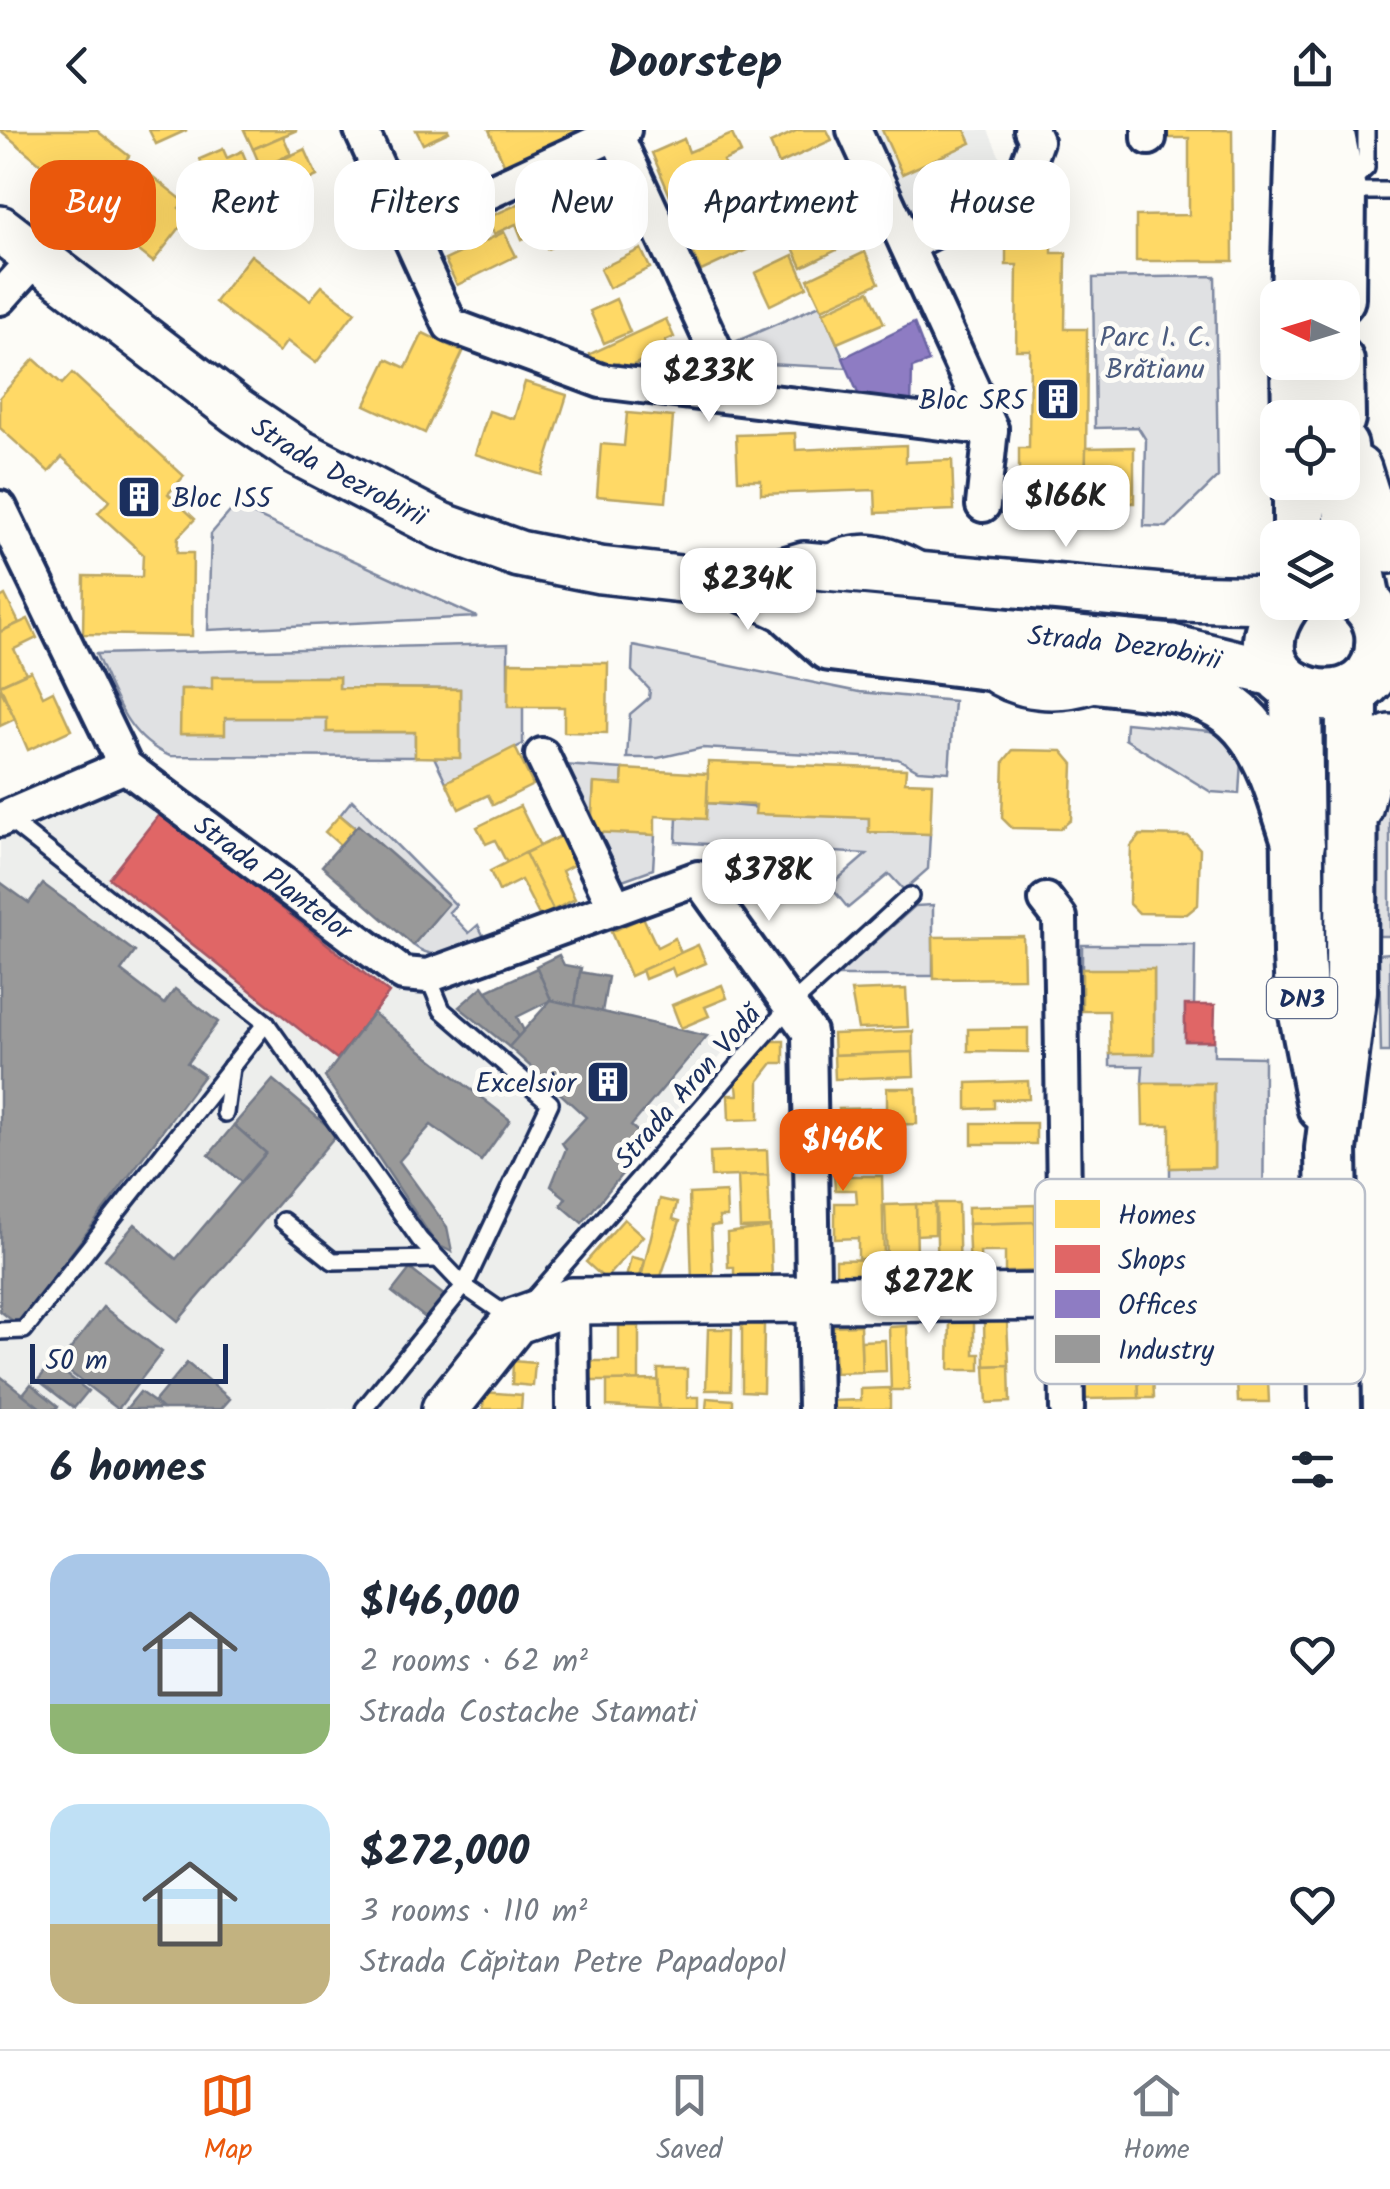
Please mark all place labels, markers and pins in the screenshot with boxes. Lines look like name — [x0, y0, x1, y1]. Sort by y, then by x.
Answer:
pin: $233K — [639, 340, 779, 425]
building icon: Bloc SR5 — [1035, 376, 1081, 422]
place label: Bloc SR5 — [919, 379, 1028, 424]
pin: $166K — [996, 465, 1136, 550]
building icon: Bloc IS5 — [116, 474, 162, 520]
place label: Bloc IS5 — [172, 477, 274, 522]
pin: $234K — [678, 548, 818, 633]
pin: $378K — [699, 839, 839, 924]
building icon: Excelsior — [585, 1059, 631, 1105]
place label: Excelsior — [475, 1062, 578, 1107]
pin: $146K — [773, 1109, 913, 1194]
pin: $272K — [859, 1251, 999, 1336]

